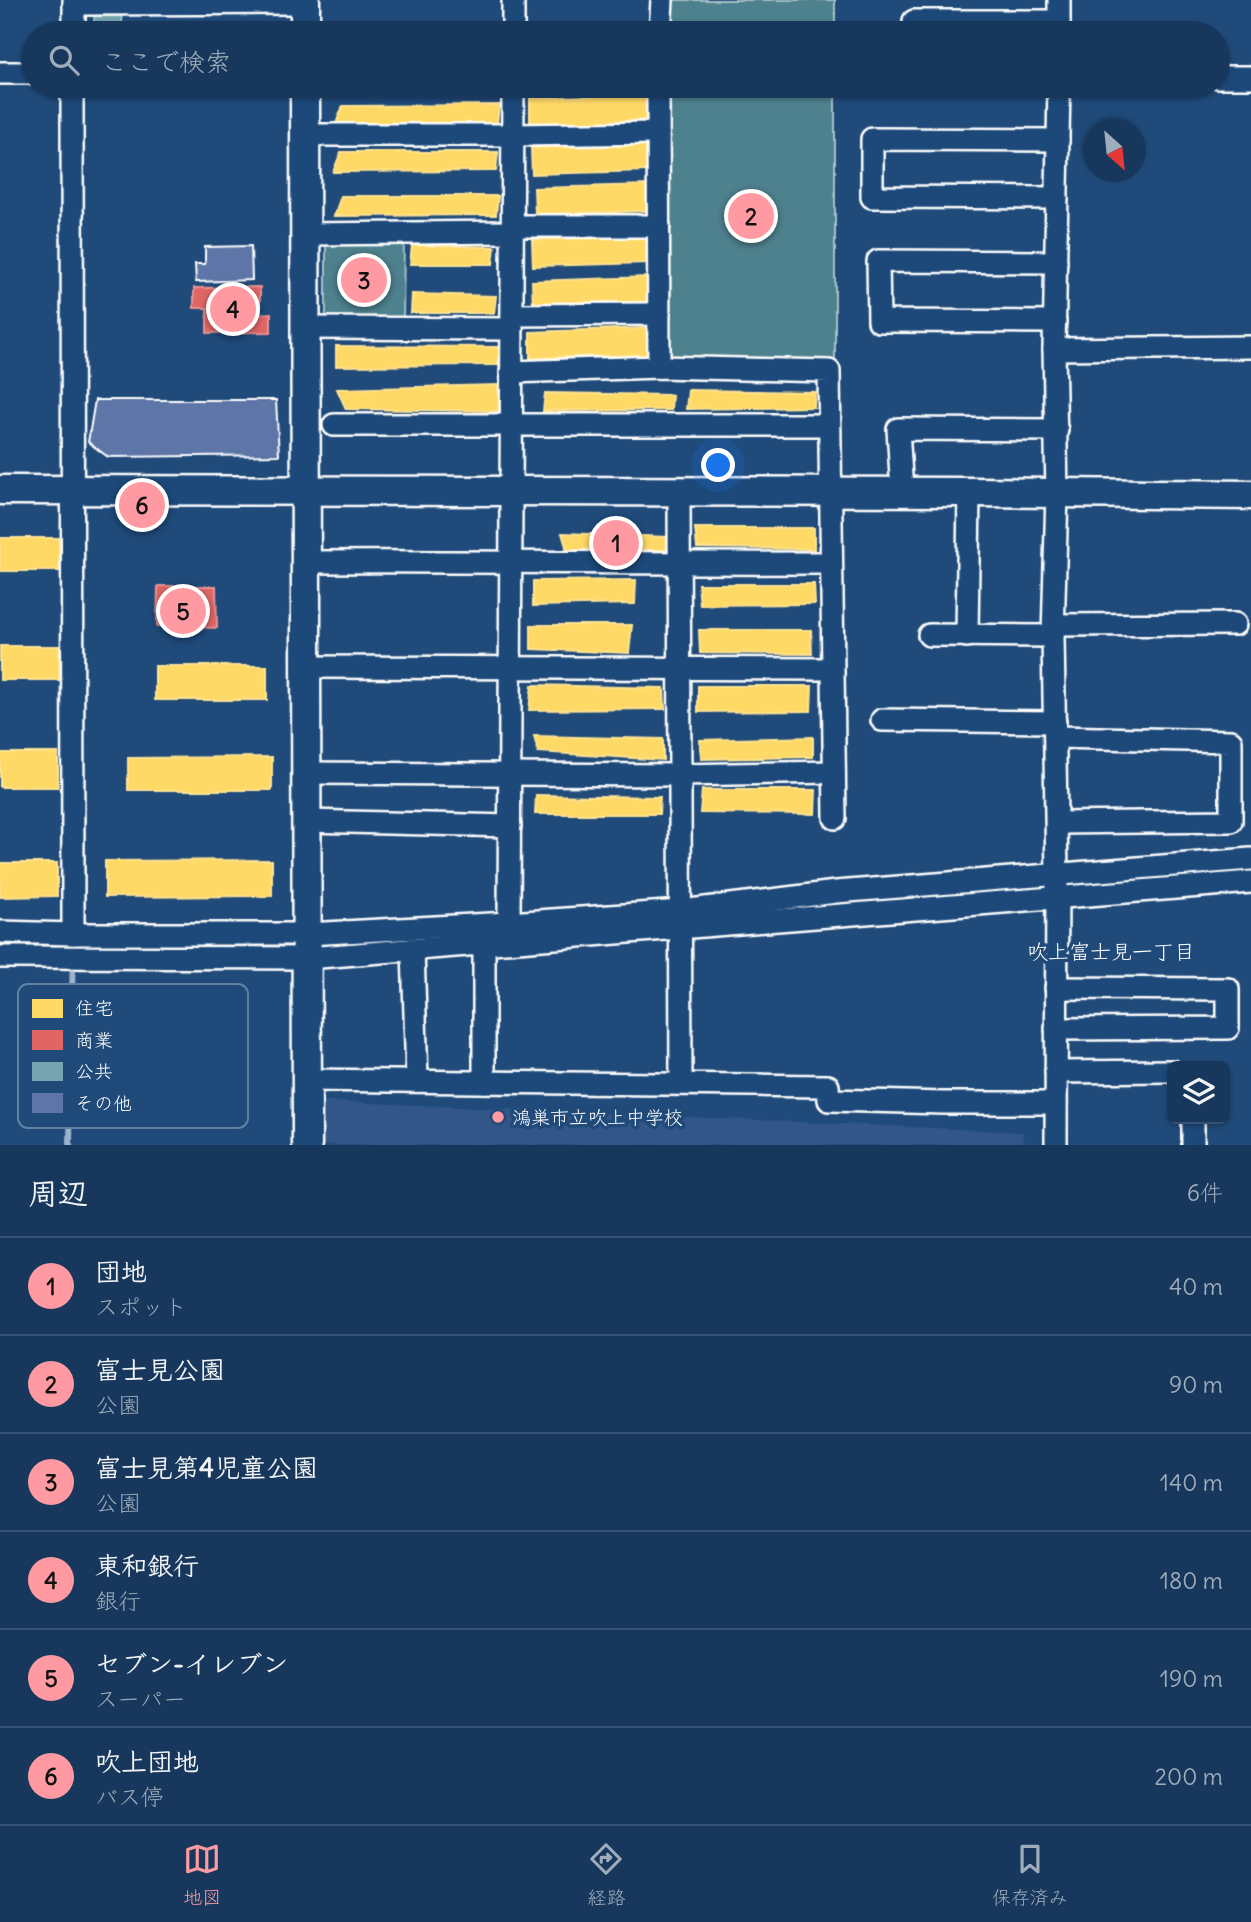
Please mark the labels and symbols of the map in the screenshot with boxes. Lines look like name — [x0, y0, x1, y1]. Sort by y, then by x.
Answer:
north arrow — [1083, 119, 1146, 182]
pin: 2 — [728, 190, 774, 242]
pin: 3 — [341, 254, 387, 306]
pin: 4 — [210, 283, 256, 335]
your location — [701, 448, 735, 482]
pin: 6 — [119, 479, 165, 531]
pin: 1 — [593, 517, 639, 569]
pin: 5 — [160, 585, 206, 637]
district label: 吹上富士見一丁目 — [1027, 938, 1195, 965]
legend — [18, 984, 248, 1128]
text: 住宅 — [75, 996, 113, 1020]
text: 商業 — [75, 1028, 113, 1052]
text: 公共 — [75, 1059, 113, 1083]
text: その他 — [75, 1091, 132, 1115]
place label: 鴻巣市立吹上中学校 — [512, 1105, 683, 1129]
marker: 鴻巣市立吹上中学校 — [490, 1109, 506, 1125]

